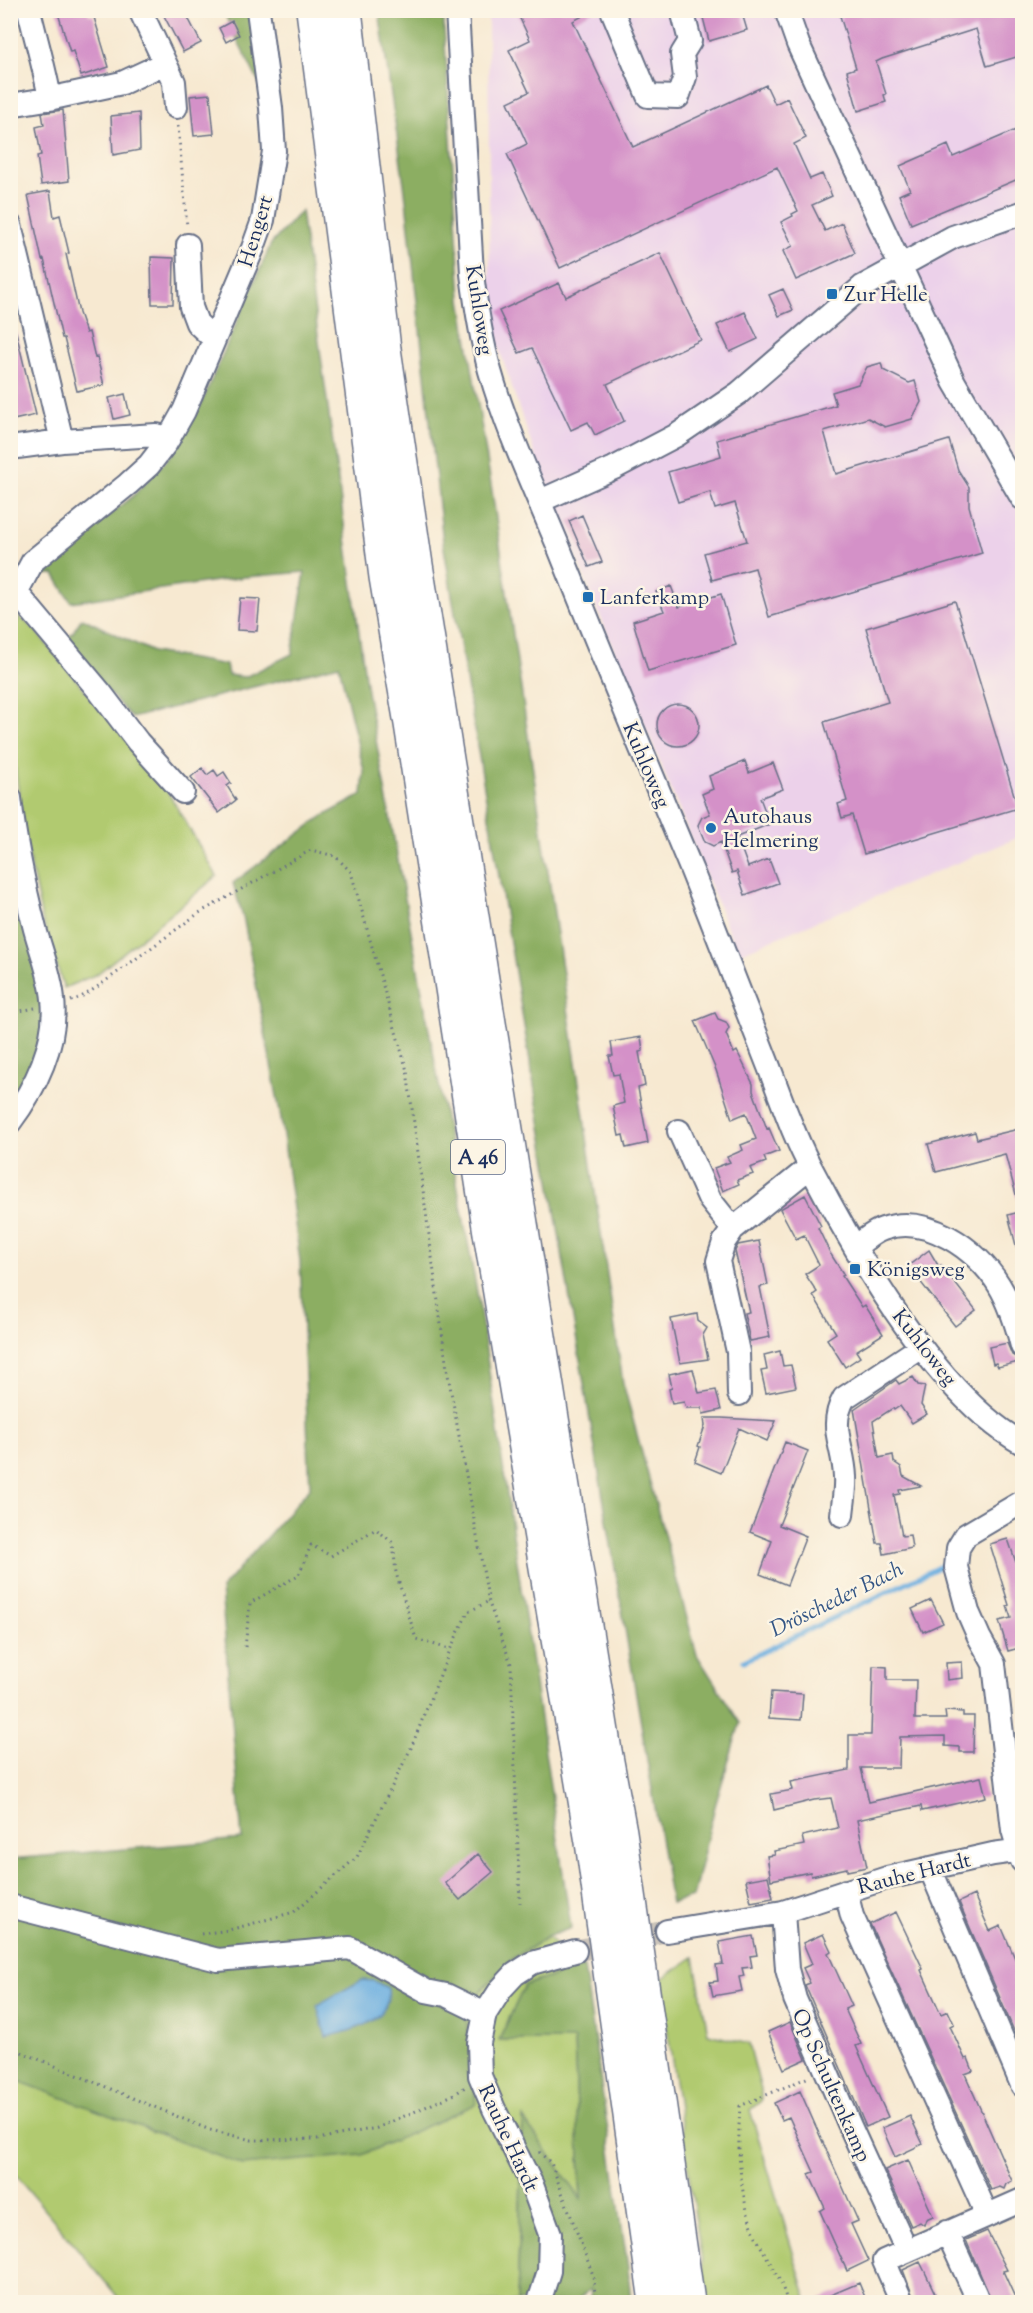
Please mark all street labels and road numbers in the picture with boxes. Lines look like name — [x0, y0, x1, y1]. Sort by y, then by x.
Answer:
street label: Hengert — [232, 192, 282, 271]
street label: Kuhloweg — [456, 263, 500, 357]
street label: Kuhloweg — [614, 718, 677, 813]
road number: A 46 — [451, 1140, 505, 1174]
street label: Kuhloweg — [884, 1303, 963, 1393]
street label: Rauhe Hardt — [855, 1846, 974, 1903]
street label: Op Schultenkamp — [783, 2004, 877, 2167]
street label: Rauhe Hardt — [469, 2080, 545, 2198]

